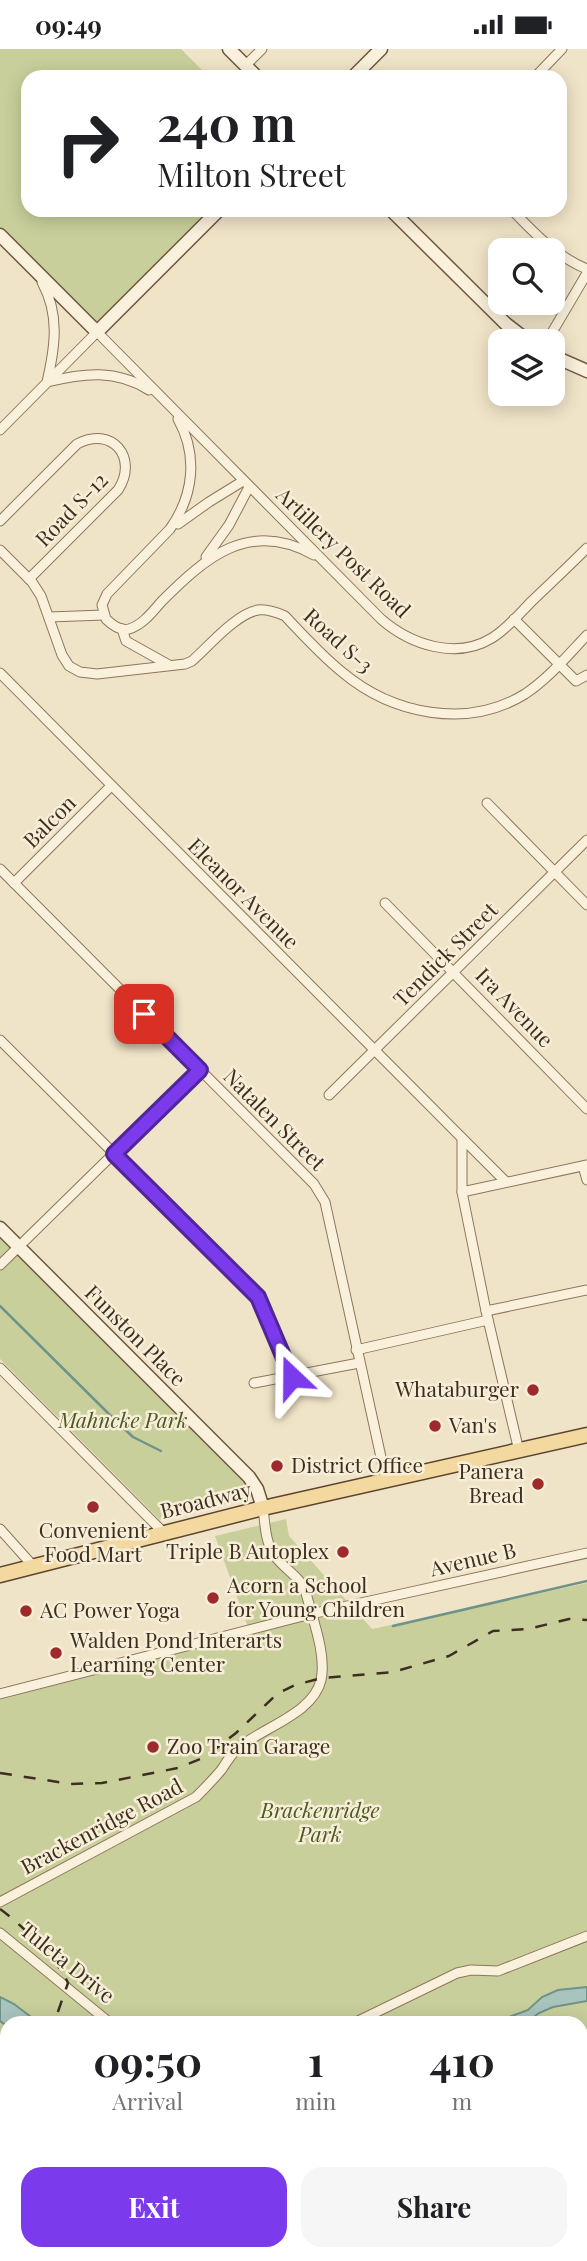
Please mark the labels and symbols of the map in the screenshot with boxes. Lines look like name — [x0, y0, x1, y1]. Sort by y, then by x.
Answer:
street label: Road S-12 — [28, 466, 113, 552]
street label: Artillery Post Road — [271, 480, 418, 623]
street label: Road S-3 — [299, 601, 380, 678]
street label: Balcon — [16, 788, 81, 853]
street label: Eleanor Avenue — [183, 831, 306, 954]
street label: Tendick Street — [386, 895, 503, 1012]
street label: Ira Avenue — [470, 961, 560, 1052]
pin — [114, 984, 174, 1044]
street label: Natalen Street — [218, 1062, 333, 1176]
street label: Funston Place — [80, 1278, 193, 1391]
position arrow — [255, 1340, 329, 1414]
place label: Whataburger — [394, 1374, 520, 1402]
marker: Whataburger — [525, 1382, 541, 1398]
park label: Mahncke Park — [57, 1405, 188, 1433]
place label: Van's — [448, 1410, 497, 1438]
marker: Van's — [427, 1418, 443, 1434]
place label: District Office — [291, 1450, 423, 1478]
place label: Panera Bread — [458, 1456, 525, 1508]
marker: District Office — [269, 1458, 285, 1474]
street label: Broadway — [157, 1474, 254, 1524]
marker: Panera Bread — [530, 1476, 546, 1492]
marker: Convenient Food Mart — [85, 1499, 101, 1515]
place label: Convenient Food Mart — [39, 1515, 148, 1567]
street label: Avenue B — [426, 1535, 518, 1582]
place label: Triple B Autoplex — [166, 1536, 329, 1564]
marker: Triple B Autoplex — [335, 1544, 351, 1560]
place label: Acorn a School for Young Children — [226, 1570, 405, 1622]
marker: Acorn a School for Young Children — [205, 1590, 221, 1606]
place label: AC Power Yoga — [39, 1595, 181, 1623]
marker: AC Power Yoga — [18, 1603, 34, 1619]
place label: Walden Pond Interarts Learning Center — [69, 1625, 282, 1677]
marker: Walden Pond Interarts Learning Center — [48, 1645, 64, 1661]
place label: Zoo Train Garage — [167, 1731, 330, 1759]
marker: Zoo Train Garage — [145, 1739, 161, 1755]
street label: Brackenridge Road — [15, 1771, 187, 1880]
park label: Brackenridge Park — [260, 1795, 379, 1847]
street label: Tuleta Drive — [15, 1915, 122, 2008]

